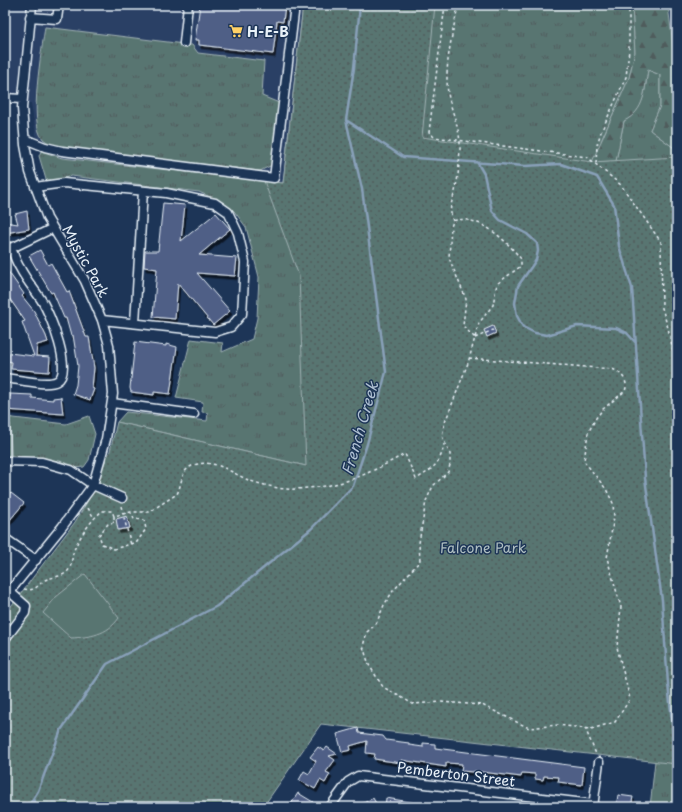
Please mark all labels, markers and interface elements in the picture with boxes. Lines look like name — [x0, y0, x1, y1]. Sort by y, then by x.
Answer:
place label: H-E-B — [247, 21, 289, 42]
supermarket icon: H-E-B — [228, 23, 244, 39]
street label: Mystic Park — [57, 221, 115, 301]
water label: French Creek — [335, 378, 384, 477]
park label: Falcone Park — [440, 537, 527, 558]
street label: Pemberton Street — [396, 756, 517, 792]

